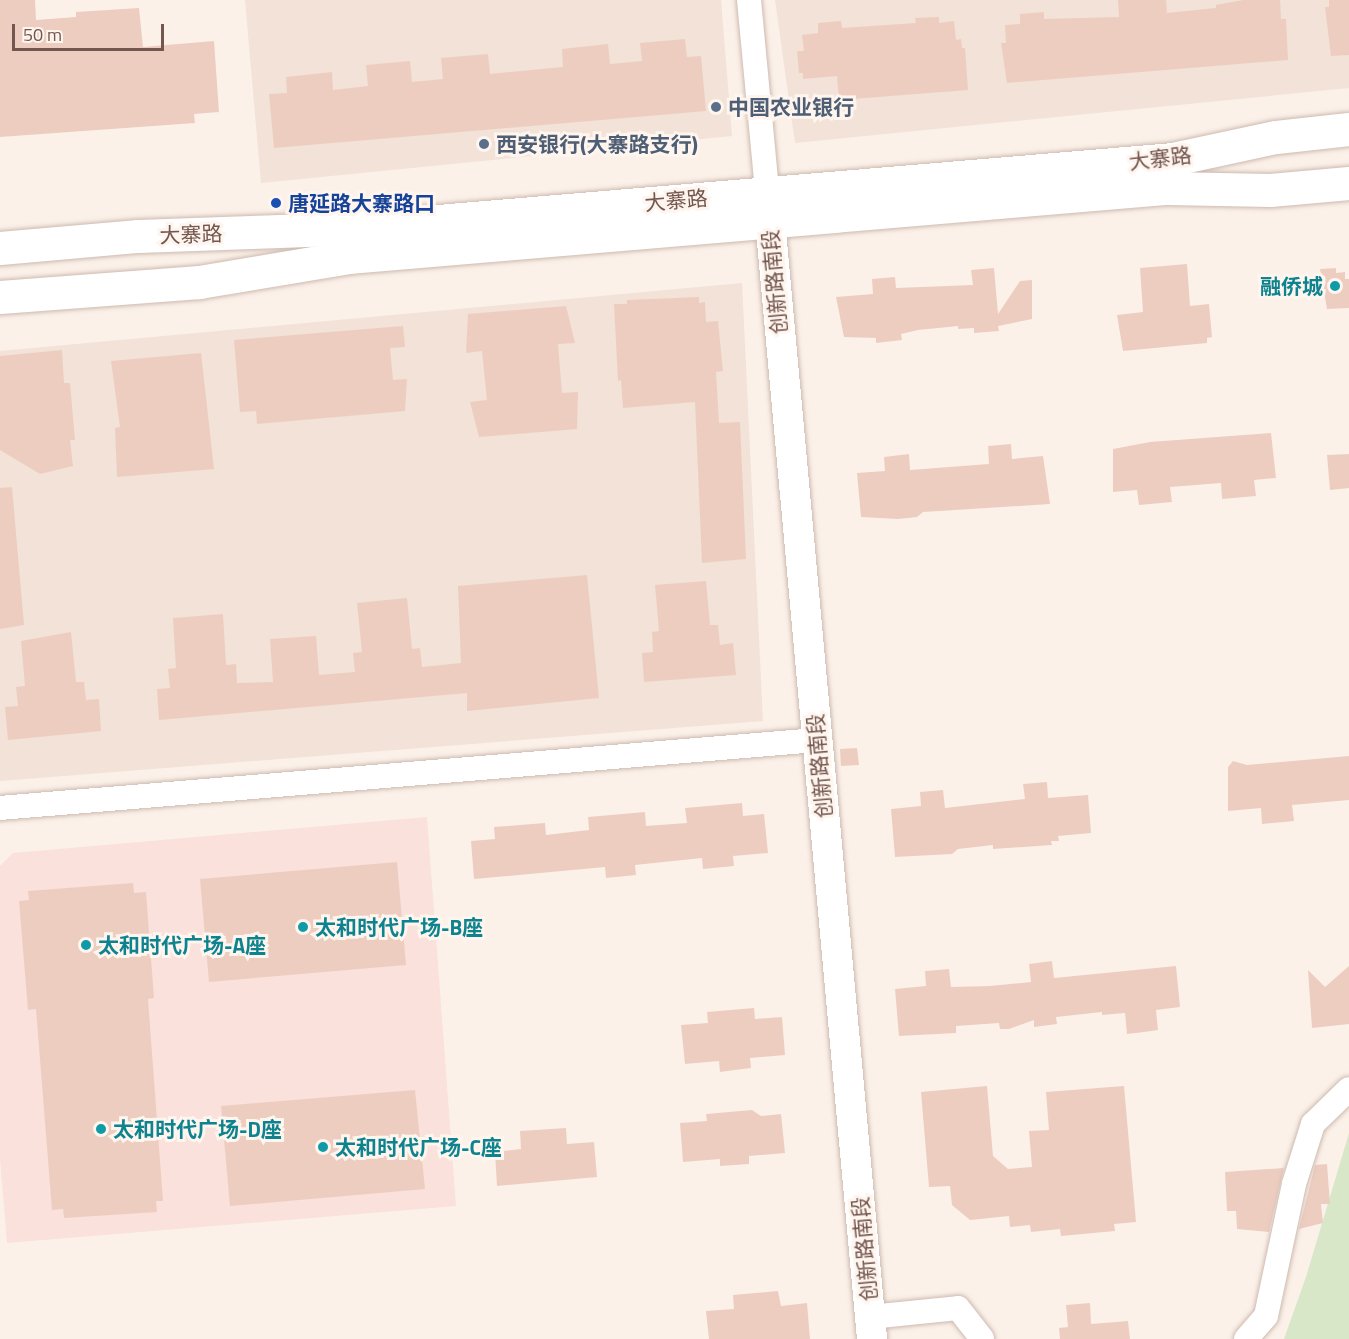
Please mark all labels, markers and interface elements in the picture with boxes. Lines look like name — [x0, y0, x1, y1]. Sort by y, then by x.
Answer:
scale bar — [15, 12, 166, 50]
text: 50 m — [23, 21, 62, 48]
place label: 中国农业银行 — [728, 94, 854, 120]
marker: 中国农业银行 — [709, 100, 723, 114]
place label: 西安银行(大寨路支行) — [496, 131, 698, 157]
marker: 西安银行(大寨路支行) — [477, 137, 491, 151]
street label: 大寨路 — [1127, 142, 1193, 174]
street label: 大寨路 — [644, 185, 708, 215]
place label: 唐延路大寨路口 — [288, 190, 435, 216]
marker: 唐延路大寨路口 — [269, 196, 283, 210]
street label: 大寨路 — [159, 220, 223, 248]
street label: 创新路南段 — [757, 229, 791, 335]
place label: 融侨城 — [1260, 273, 1323, 299]
marker: 融侨城 — [1328, 279, 1342, 293]
street label: 创新路南段 — [802, 713, 836, 819]
place label: 太和时代广场-B座 — [315, 914, 483, 940]
marker: 太和时代广场-B座 — [296, 920, 310, 934]
place label: 太和时代广场-A座 — [98, 932, 266, 958]
marker: 太和时代广场-A座 — [79, 938, 93, 952]
place label: 太和时代广场-D座 — [113, 1116, 282, 1142]
marker: 太和时代广场-D座 — [94, 1122, 108, 1136]
place label: 太和时代广场-C座 — [335, 1134, 502, 1160]
marker: 太和时代广场-C座 — [316, 1140, 330, 1154]
street label: 创新路南段 — [847, 1196, 881, 1302]

